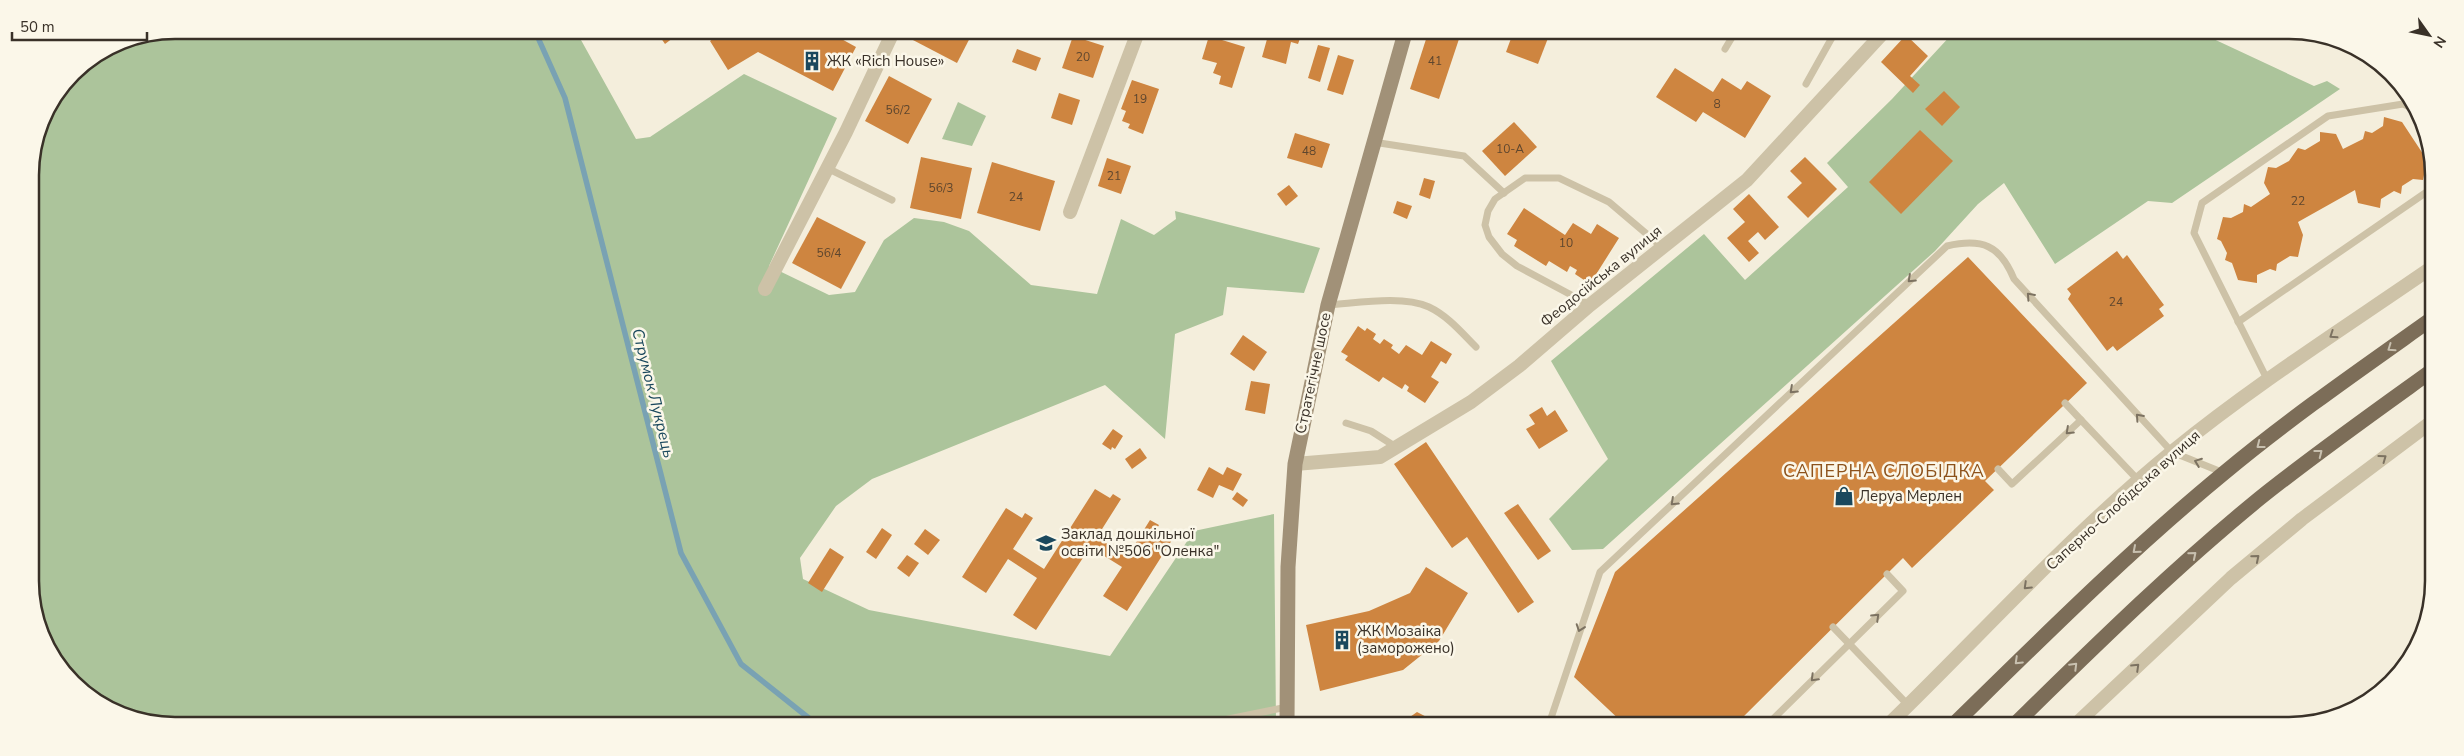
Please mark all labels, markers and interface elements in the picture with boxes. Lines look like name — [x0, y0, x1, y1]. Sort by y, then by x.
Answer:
scale bar — [12, 10, 148, 42]
north arrow — [2404, 10, 2454, 60]
text: 50 m — [20, 17, 55, 37]
text: N — [2429, 32, 2450, 51]
house number: 20 — [1076, 49, 1090, 65]
building icon: ЖК «Rich House» — [801, 50, 823, 72]
place label: ЖК «Rich House» — [827, 51, 944, 71]
house number: 41 — [1428, 53, 1442, 69]
house number: 19 — [1133, 91, 1147, 107]
house number: 8 — [1713, 96, 1721, 112]
house number: 56/2 — [886, 102, 911, 118]
house number: 10-А — [1496, 141, 1524, 157]
house number: 48 — [1302, 143, 1316, 159]
house number: 21 — [1107, 168, 1121, 184]
house number: 56/3 — [929, 180, 954, 196]
house number: 24 — [1009, 189, 1023, 205]
house number: 22 — [2291, 193, 2305, 209]
street label: Феодосійська вулиця — [1536, 221, 1666, 331]
house number: 10 — [1559, 235, 1573, 251]
house number: 56/4 — [817, 245, 842, 261]
one-way arrow — [1908, 273, 1917, 282]
one-way arrow — [2026, 293, 2035, 302]
house number: 24 — [2109, 294, 2123, 310]
street label: Стратегічне шосе — [1290, 311, 1336, 435]
water label: Струмок Лукрець — [626, 326, 680, 460]
one-way arrow — [2329, 329, 2339, 338]
one-way arrow — [2387, 342, 2396, 351]
one-way arrow — [1789, 384, 1798, 393]
one-way arrow — [2135, 413, 2144, 422]
street label: Саперно-Слобідська вулиця — [2042, 425, 2204, 575]
one-way arrow — [2066, 425, 2075, 434]
one-way arrow — [2257, 439, 2266, 447]
one-way arrow — [2313, 450, 2323, 459]
one-way arrow — [2378, 454, 2387, 464]
one-way arrow — [2194, 458, 2203, 469]
district label: САПЕРНА СЛОБІДКА — [1783, 459, 1985, 483]
shop icon: Леруа Мерлен — [1833, 485, 1855, 507]
place label: Леруа Мерлен — [1859, 486, 1962, 506]
one-way arrow — [1671, 496, 1680, 505]
place label: Заклад дошкільної освіти №506 "Оленка" — [1061, 524, 1219, 561]
school or university icon: Заклад дошкільної освіти №506 "Оленка" — [1035, 532, 1057, 554]
one-way arrow — [2133, 544, 2142, 553]
one-way arrow — [2187, 552, 2196, 561]
one-way arrow — [2250, 554, 2259, 563]
one-way arrow — [2024, 580, 2033, 589]
one-way arrow — [1870, 614, 1879, 623]
place label: ЖК Мозаіка (заморожено) — [1357, 621, 1455, 658]
one-way arrow — [1576, 624, 1586, 632]
building icon: ЖК Мозаіка (заморожено) — [1331, 629, 1353, 651]
one-way arrow — [2015, 656, 2024, 665]
one-way arrow — [2068, 663, 2077, 672]
one-way arrow — [2130, 664, 2139, 673]
one-way arrow — [1811, 673, 1820, 682]

